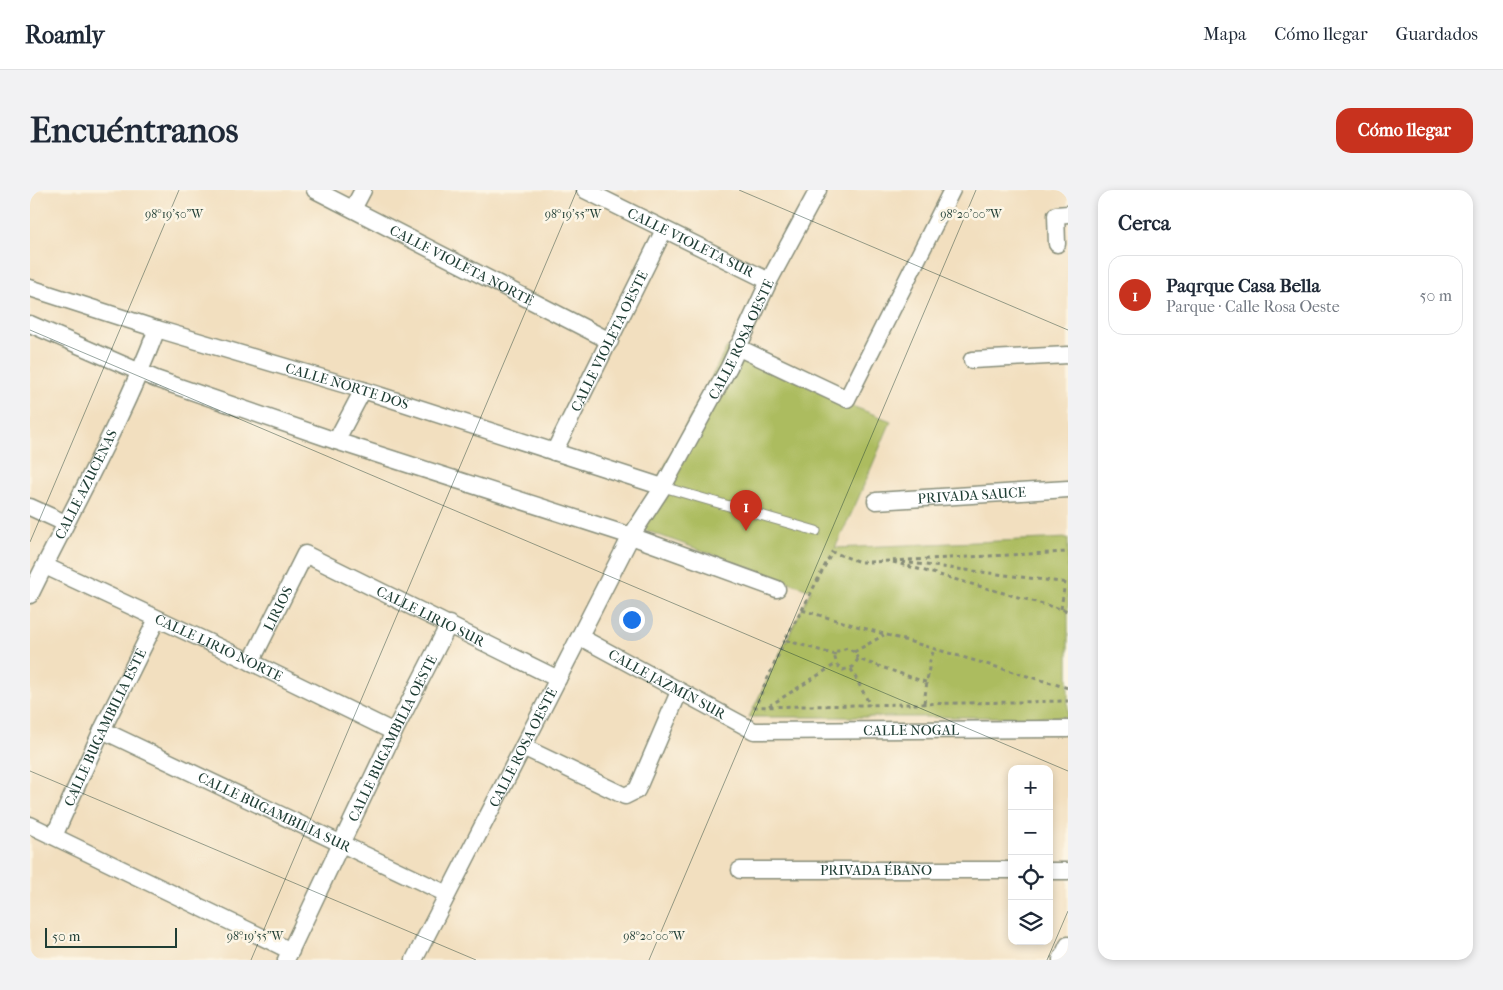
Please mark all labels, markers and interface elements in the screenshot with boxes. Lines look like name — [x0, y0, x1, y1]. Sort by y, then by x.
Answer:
text: Roamly — [25, 21, 104, 49]
text: Mapa — [1203, 24, 1246, 45]
text: Cómo llegar — [1274, 24, 1368, 45]
text: Guardados — [1396, 24, 1478, 45]
button: Cómo llegar — [1336, 108, 1473, 153]
text: Encuéntranos — [30, 110, 238, 151]
street label: CALLE VIOLETA SUR — [625, 204, 757, 281]
text: 98°19'50"W — [145, 207, 204, 221]
text: 98°19'55"W — [545, 207, 603, 221]
text: 98°20'00"W — [940, 207, 1003, 221]
text: Cerca — [1118, 211, 1170, 235]
street label: CALLE VIOLETA NORTE — [387, 221, 537, 309]
street label: CALLE VIOLETA OESTE — [567, 267, 651, 414]
text: Paqrque Casa Bella — [1166, 275, 1320, 297]
street label: CALLE ROSA OESTE — [704, 276, 777, 402]
text: 1 — [1132, 286, 1138, 305]
text: 50 m — [1420, 286, 1452, 305]
text: Parque · Calle Rosa Oeste — [1166, 297, 1340, 316]
street label: CALLE NORTE DOS — [284, 359, 411, 413]
street label: CALLE AZUCENAS — [51, 426, 121, 542]
street label: PRIVADA SAUCE — [917, 483, 1027, 507]
pin: 1 — [730, 490, 762, 531]
street label: CALLE LIRIO SUR — [374, 582, 488, 650]
street label: LIRIOS — [260, 583, 296, 633]
your location — [619, 607, 645, 633]
street label: CALLE LIRIO NORTE — [152, 610, 286, 685]
street label: CALLE BUGAMBILIA ESTE — [60, 645, 150, 809]
street label: CALLE JAZMÍN SUR — [606, 645, 729, 723]
street label: CALLE BUGAMBILIA OESTE — [344, 651, 441, 824]
street label: CALLE ROSA OESTE — [485, 684, 561, 810]
street label: CALLE NOGAL — [863, 721, 960, 739]
map controls — [1008, 765, 1053, 945]
button: + — [1008, 765, 1053, 810]
street label: CALLE BUGAMBILIA SUR — [195, 768, 354, 856]
button: − — [1008, 810, 1053, 855]
button: locate — [1008, 855, 1053, 900]
street label: PRIVADA ÉBANO — [820, 861, 932, 879]
button: layers — [1008, 900, 1053, 945]
scale bar — [45, 925, 178, 948]
text: 50 m — [52, 928, 80, 945]
text: 98°19'55"W — [227, 929, 285, 943]
text: 98°20'00"W — [623, 929, 686, 943]

